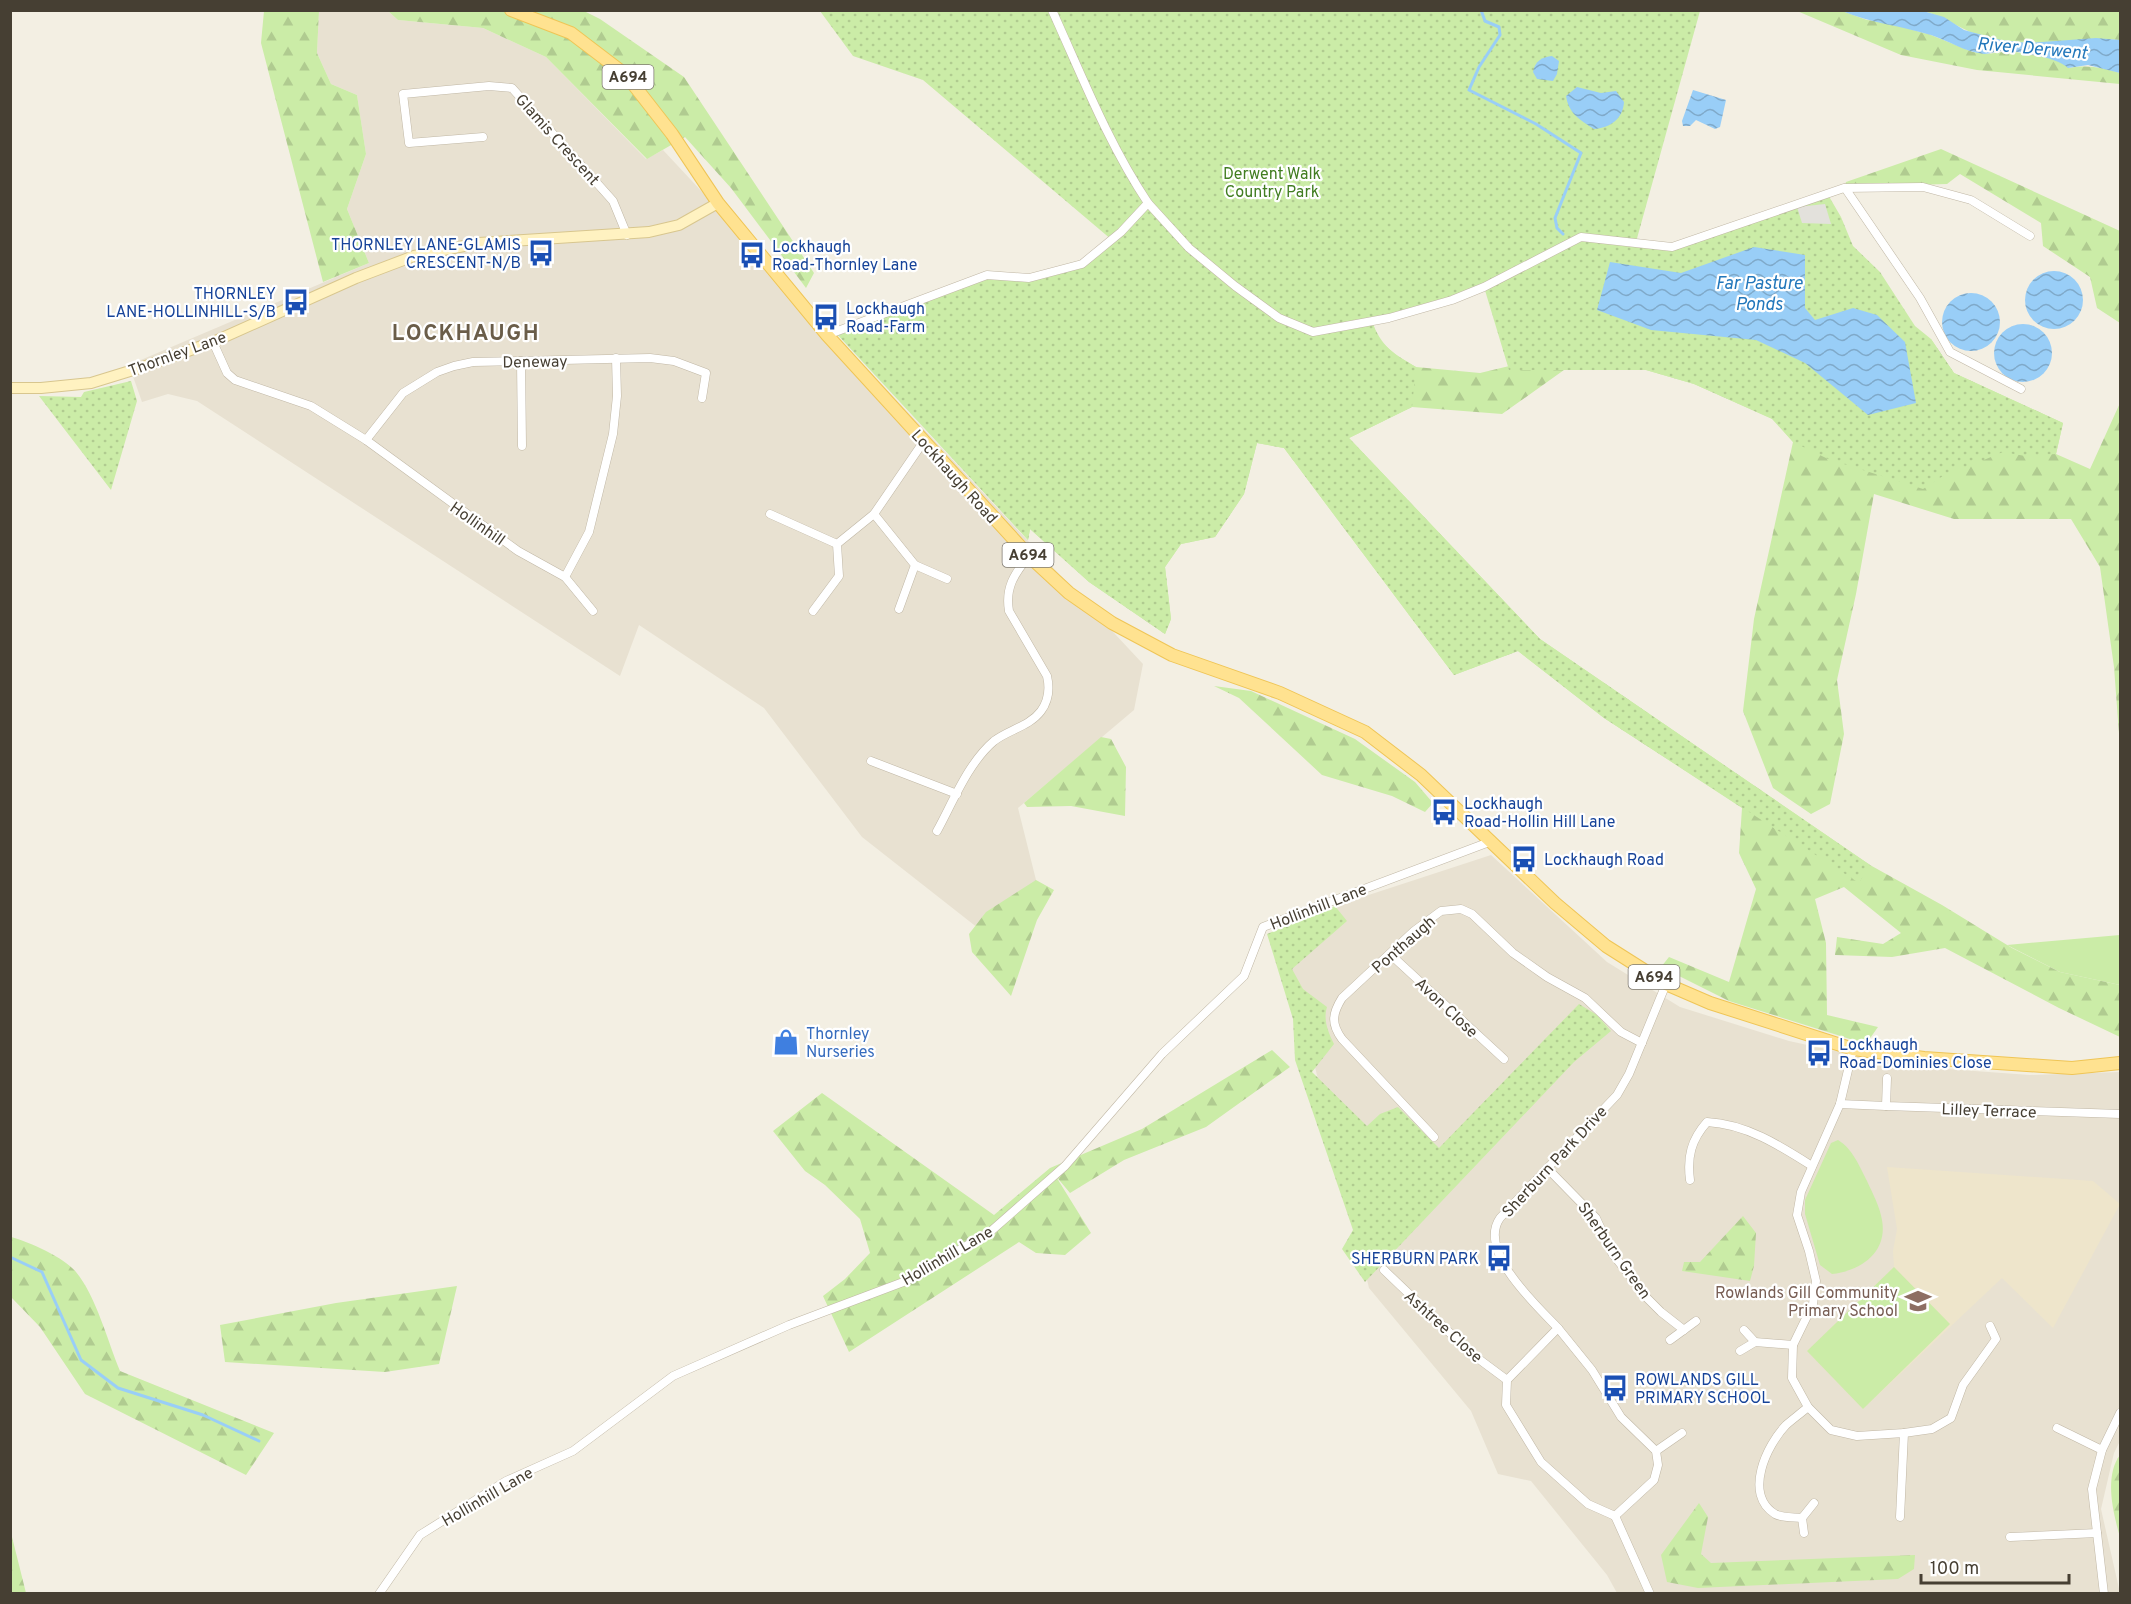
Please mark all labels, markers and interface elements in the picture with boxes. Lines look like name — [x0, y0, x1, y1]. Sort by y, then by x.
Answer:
water label: River Derwent — [1976, 33, 2089, 66]
road number: A694 — [602, 65, 654, 89]
street label: Glamis Crescent — [510, 90, 603, 190]
park label: Derwent Walk Country Park — [1223, 165, 1321, 203]
place label: THORNLEY LANE-GLAMIS CRESCENT-N/B — [331, 236, 521, 274]
bus stop icon: THORNLEY LANE-GLAMIS CRESCENT-N/B — [526, 238, 556, 268]
place label: Lockhaugh Road-Thornley Lane — [772, 238, 917, 276]
bus stop icon: Lockhaugh Road-Thornley Lane — [737, 240, 767, 270]
water label: Far Pasture Ponds — [1715, 273, 1803, 317]
place label: THORNLEY LANE-HOLLINHILL-S/B — [106, 285, 276, 323]
bus stop icon: THORNLEY LANE-HOLLINHILL-S/B — [281, 287, 311, 317]
place label: Lockhaugh Road-Farm — [846, 300, 925, 338]
bus stop icon: Lockhaugh Road-Farm — [811, 302, 841, 332]
district label: LOCKHAUGH — [392, 321, 540, 348]
street label: Thornley Lane — [126, 328, 229, 382]
street label: Deneway — [502, 352, 568, 374]
street label: Lockhaugh Road — [906, 426, 1001, 529]
street label: Hollinhill — [445, 498, 508, 551]
road number: A694 — [1002, 543, 1054, 567]
place label: Lockhaugh Road-Hollin Hill Lane — [1464, 795, 1615, 833]
bus stop icon: Lockhaugh Road-Hollin Hill Lane — [1429, 797, 1459, 827]
bus stop icon: Lockhaugh Road — [1509, 844, 1539, 874]
place label: Lockhaugh Road — [1544, 851, 1664, 871]
street label: Hollinhill Lane — [1267, 880, 1370, 936]
street label: Ponthaugh — [1368, 912, 1440, 979]
road number: A694 — [1628, 965, 1680, 989]
street label: Avon Close — [1410, 974, 1481, 1043]
place label: Thornley Nurseries — [806, 1025, 875, 1063]
shop icon: Thornley Nurseries — [771, 1027, 801, 1057]
place label: Lockhaugh Road-Dominies Close — [1839, 1036, 1992, 1074]
bus stop icon: Lockhaugh Road-Dominies Close — [1804, 1038, 1834, 1068]
street label: Lilley Terrace — [1941, 1100, 2037, 1124]
street label: Sherburn Park Drive — [1499, 1102, 1612, 1222]
street label: Sherburn Green — [1572, 1199, 1654, 1304]
street label: Hollinhill Lane — [899, 1223, 997, 1291]
bus stop icon: SHERBURN PARK — [1484, 1243, 1514, 1273]
place label: SHERBURN PARK — [1351, 1250, 1479, 1270]
place label: Rowlands Gill Community Primary School — [1715, 1284, 1898, 1322]
school or university icon: Rowlands Gill Community Primary School — [1903, 1286, 1933, 1316]
street label: Ashtree Close — [1399, 1287, 1486, 1368]
place label: ROWLANDS GILL PRIMARY SCHOOL — [1635, 1371, 1770, 1409]
bus stop icon: ROWLANDS GILL PRIMARY SCHOOL — [1600, 1373, 1630, 1403]
street label: Hollinhill Lane — [439, 1464, 537, 1532]
scale bar — [1921, 1547, 2070, 1585]
text: 100 m — [1930, 1558, 1979, 1581]

